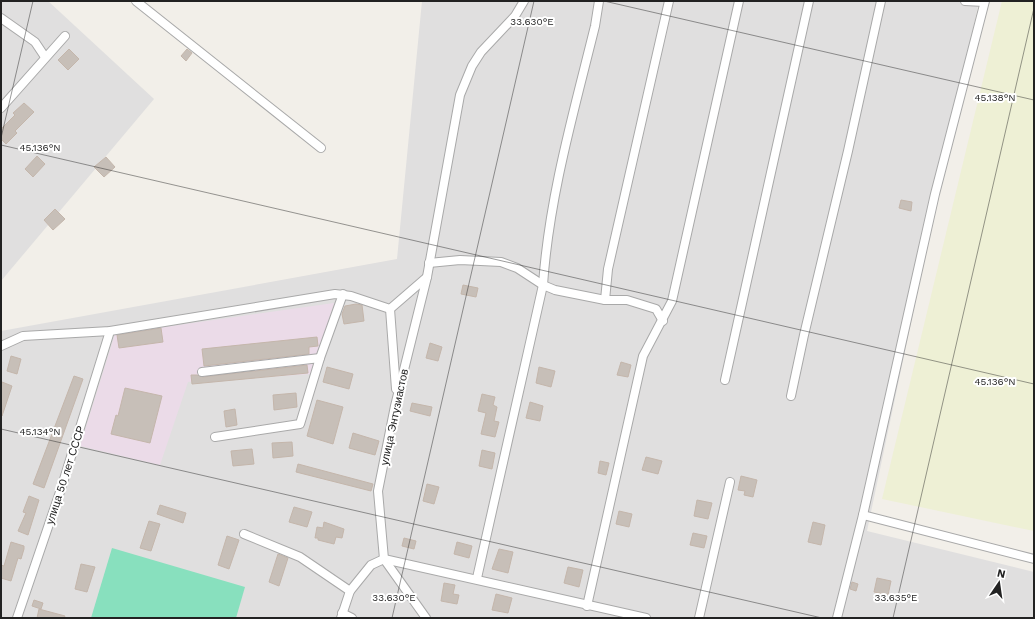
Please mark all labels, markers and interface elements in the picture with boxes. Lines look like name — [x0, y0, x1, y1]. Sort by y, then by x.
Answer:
text: 33.630°E — [510, 16, 554, 27]
text: 45.138°N — [974, 92, 1016, 103]
text: 45.136°N — [19, 142, 61, 153]
street label: улица Энтузиастов — [378, 368, 411, 467]
text: 45.136°N — [974, 376, 1016, 387]
street label: улица 50 лет СССР — [43, 424, 88, 526]
text: 45.134°N — [19, 426, 61, 437]
north arrow — [979, 563, 1019, 603]
text: N — [996, 566, 1007, 581]
text: 33.630°E — [372, 592, 416, 603]
text: 33.635°E — [875, 592, 917, 603]

